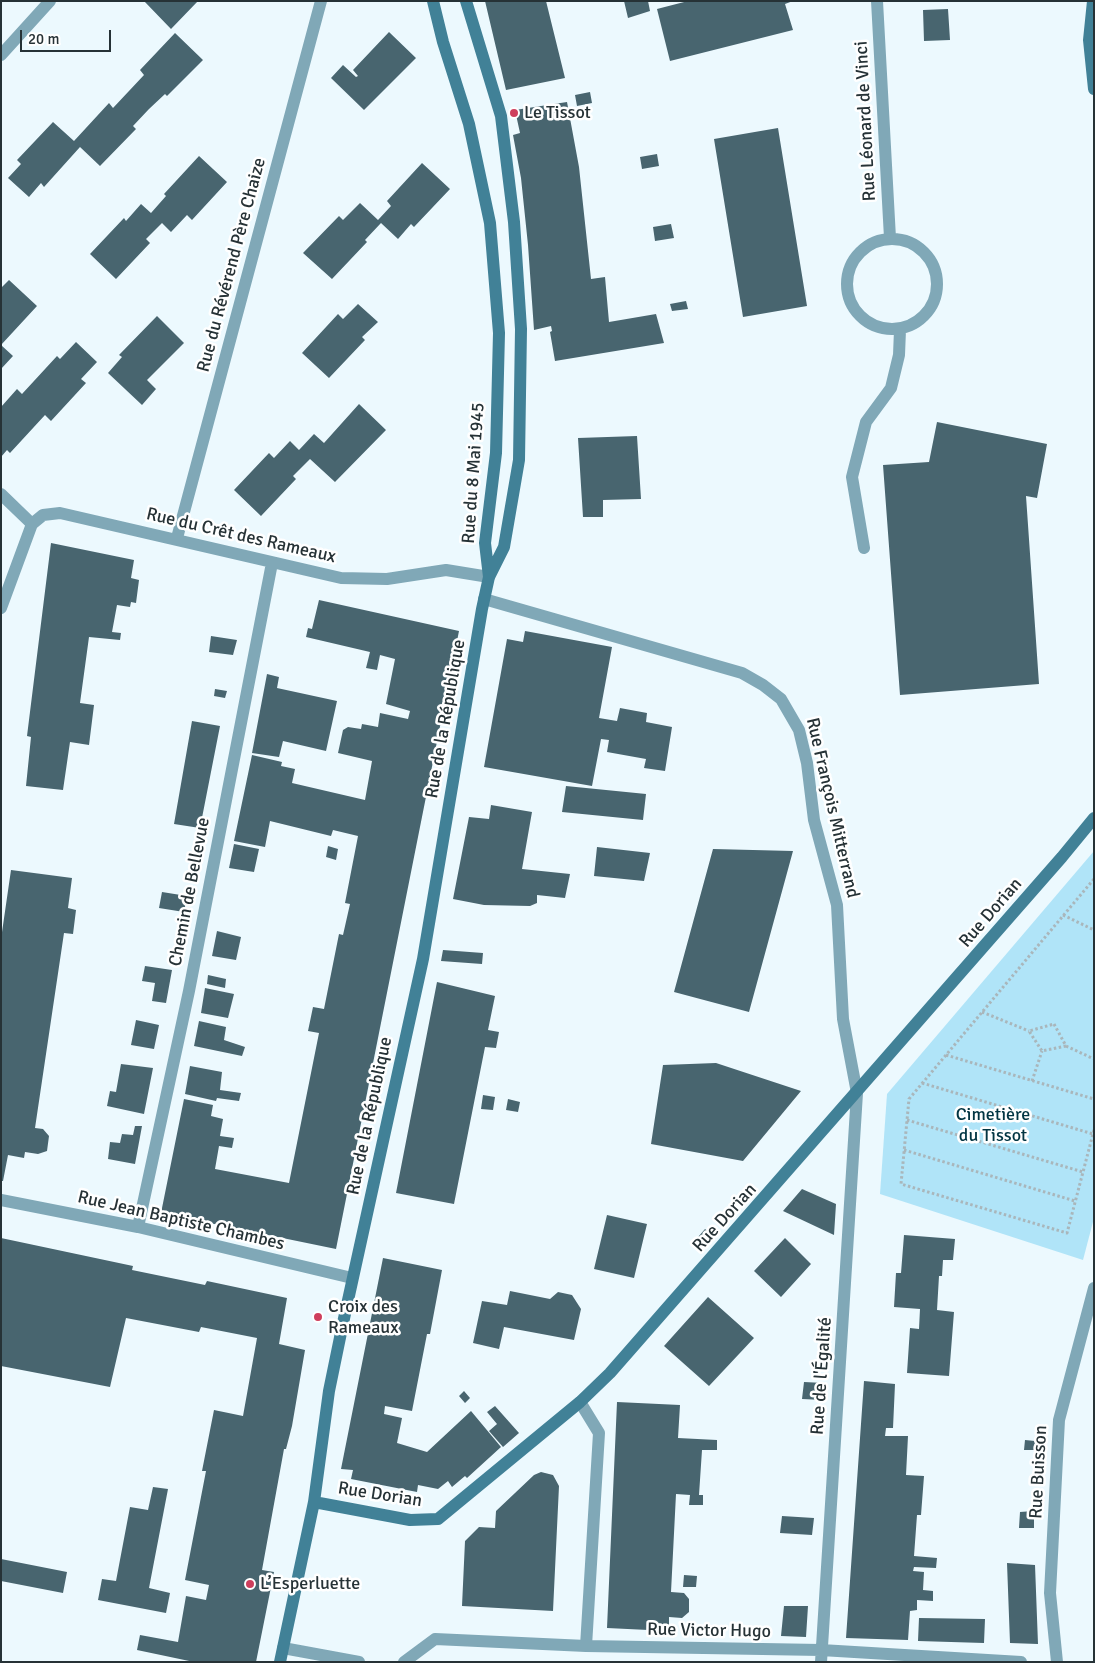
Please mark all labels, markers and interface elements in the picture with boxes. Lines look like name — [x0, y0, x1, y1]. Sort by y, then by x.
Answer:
scale bar — [22, 20, 114, 52]
text: 20 m — [28, 30, 59, 48]
street label: Rue Léonard de Vinci — [851, 40, 881, 202]
place label: Le Tissot — [524, 102, 591, 124]
marker: Le Tissot — [508, 107, 520, 119]
street label: Rue du Révérend Père Chaize — [193, 156, 271, 374]
street label: Rue du 8 Mai 1945 — [458, 402, 490, 544]
street label: Rue du Crêt des Rameaux — [144, 504, 338, 568]
street label: Rue de la République — [421, 638, 471, 800]
street label: Rue François Mitterrand — [801, 716, 863, 900]
street label: Chemin de Bellevue — [165, 816, 215, 968]
street label: Rue Dorian — [955, 874, 1027, 952]
street label: Rue de la République — [343, 1035, 397, 1197]
park label: Cimetière du Tissot — [956, 1104, 1030, 1146]
street label: Rue Dorian — [689, 1179, 761, 1257]
street label: Rue Jean Baptiste Chambes — [76, 1187, 286, 1255]
place label: Croix des Rameaux — [328, 1296, 398, 1338]
marker: Croix des Rameaux — [312, 1311, 324, 1323]
street label: Rue de l'Égalité — [807, 1316, 837, 1436]
street label: Rue Buisson — [1026, 1425, 1052, 1519]
street label: Rue Dorian — [336, 1478, 424, 1512]
place label: L’Esperluette — [260, 1573, 360, 1595]
marker: L’Esperluette — [244, 1578, 256, 1590]
street label: Rue Victor Hugo — [647, 1619, 771, 1643]

